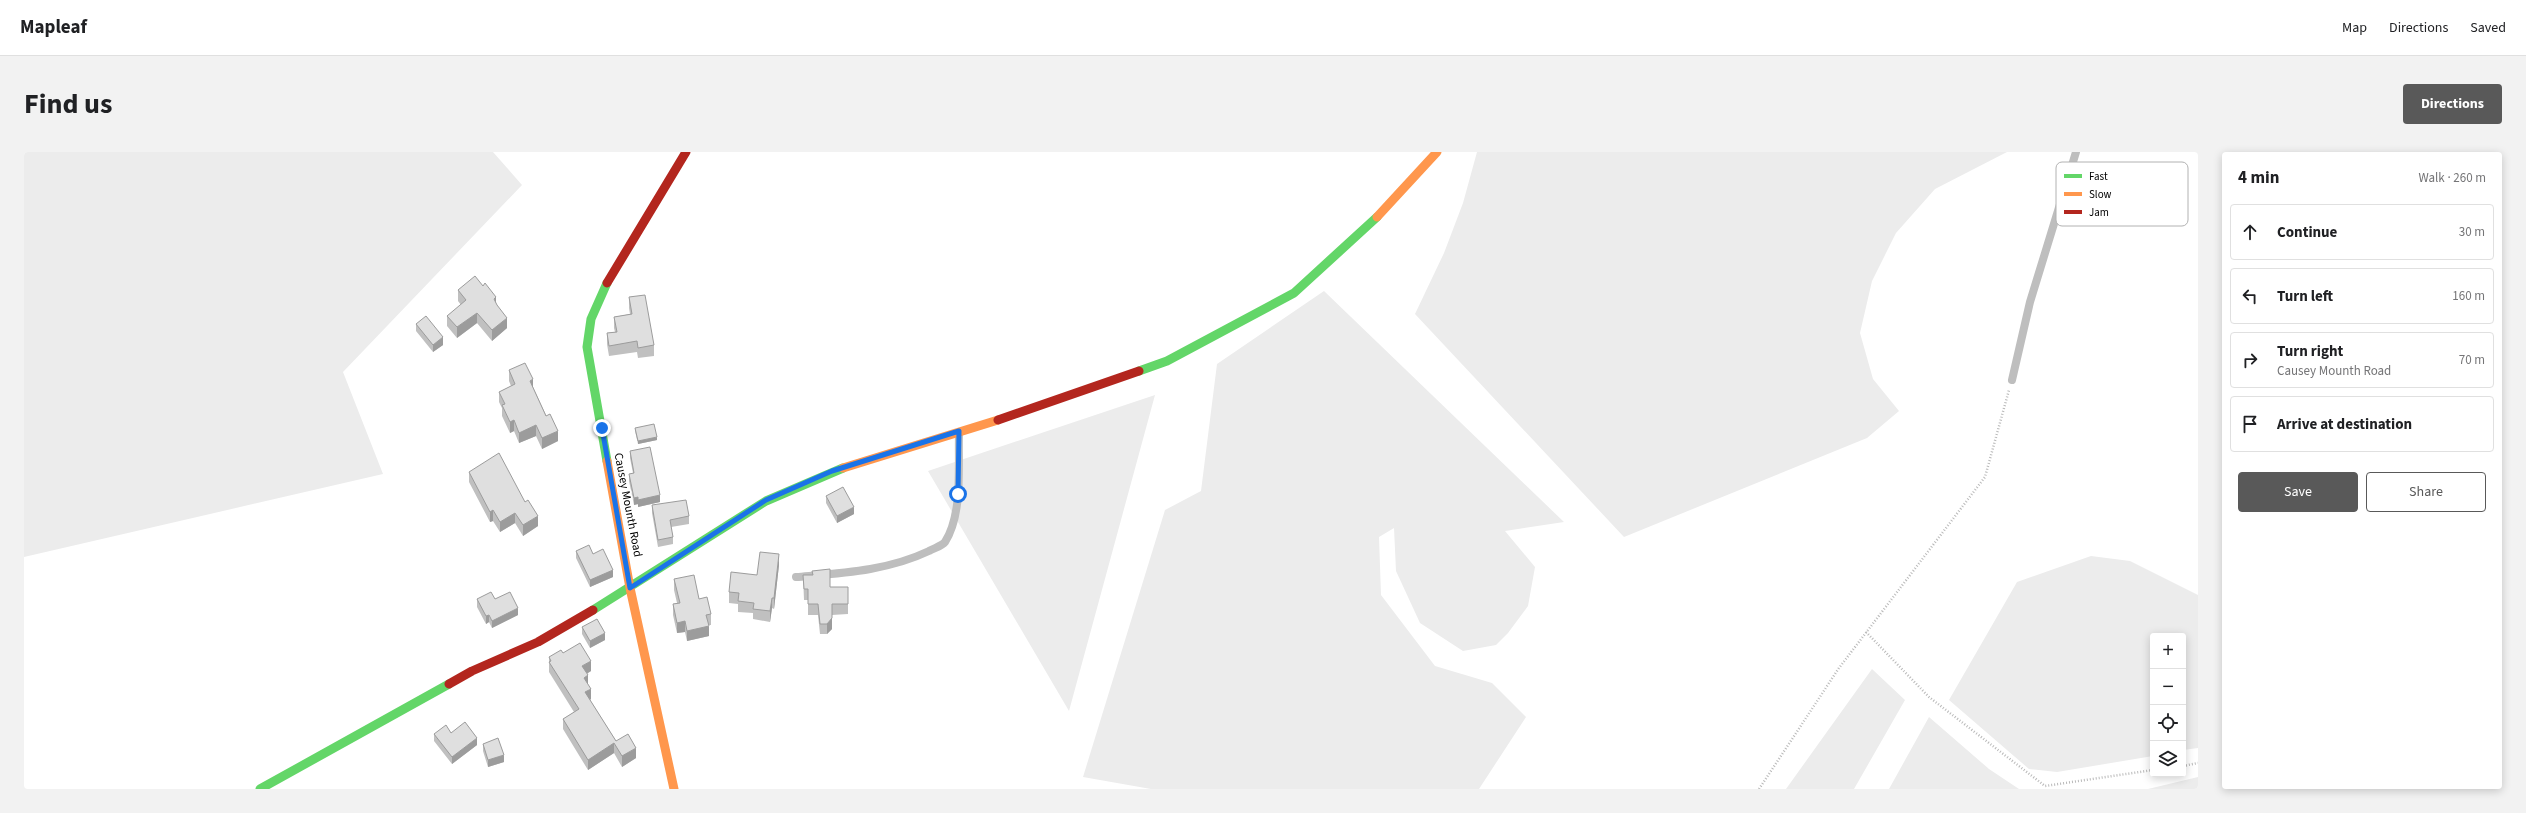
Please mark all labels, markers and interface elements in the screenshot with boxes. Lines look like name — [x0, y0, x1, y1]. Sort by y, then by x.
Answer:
text: Mapleaf — [20, 14, 87, 41]
text: Map — [2342, 18, 2367, 38]
text: Directions — [2389, 18, 2448, 38]
text: Saved — [2470, 18, 2506, 38]
text: Find us — [24, 84, 112, 124]
button: Directions — [2403, 84, 2502, 124]
legend — [2056, 162, 2188, 226]
text: 4 min — [2238, 166, 2279, 190]
text: Fast — [2089, 169, 2108, 184]
text: Walk · 260 m — [2418, 169, 2486, 187]
text: Slow — [2089, 187, 2112, 202]
text: Jam — [2089, 205, 2109, 220]
icon: ahead — [2239, 221, 2261, 243]
text: Continue — [2277, 222, 2337, 243]
text: 30 m — [2459, 223, 2485, 241]
icon: left — [2239, 285, 2261, 307]
text: Turn left — [2277, 286, 2333, 307]
text: 160 m — [2452, 287, 2485, 305]
text: Turn right — [2277, 341, 2343, 362]
icon: right — [2239, 349, 2261, 371]
text: 70 m — [2459, 351, 2485, 369]
text: Causey Mounth Road — [2277, 362, 2391, 380]
icon: arrive — [2239, 413, 2261, 435]
text: Arrive at destination — [2277, 414, 2412, 435]
route end — [593, 419, 611, 437]
street label: Causey Mounth Road — [610, 452, 646, 558]
button: Save — [2238, 472, 2358, 512]
button: Share — [2366, 472, 2486, 512]
route start — [949, 485, 967, 503]
map controls — [2150, 633, 2186, 777]
button: + — [2150, 633, 2186, 669]
button: − — [2150, 669, 2186, 705]
button: locate — [2150, 705, 2186, 741]
button: layers — [2150, 741, 2186, 777]

